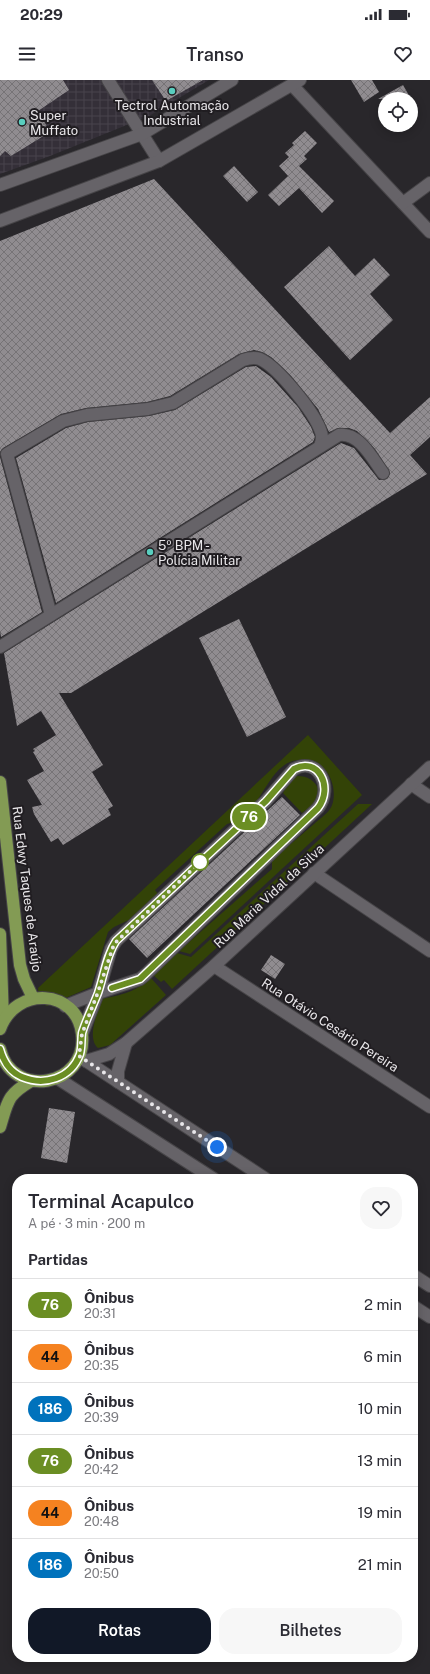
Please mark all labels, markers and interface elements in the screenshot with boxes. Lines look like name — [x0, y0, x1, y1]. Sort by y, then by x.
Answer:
text: 20:29 — [20, 6, 63, 23]
icon: menu — [16, 43, 38, 65]
icon: heart — [392, 43, 414, 65]
text: Transo — [186, 44, 244, 65]
marker: Tectrol Automação Industrial — [167, 86, 177, 96]
map controls — [378, 92, 418, 132]
button: locate — [378, 92, 418, 132]
place label: Tectrol Automação Industrial — [115, 98, 229, 128]
place label: Super Muffato — [30, 108, 78, 138]
marker: Super Muffato — [17, 117, 27, 127]
place label: 5º BPM - Polícia Militar — [158, 538, 240, 568]
marker: 5º BPM - Polícia Militar — [145, 547, 155, 557]
line badge: 76 — [231, 804, 267, 830]
street label: Rua Edwy Taques de Araújo — [9, 805, 45, 973]
text: 76 — [240, 809, 258, 825]
street label: Rua Maria Vidal da Silva — [211, 841, 327, 951]
unlabelled marker — [191, 853, 209, 871]
street label: Rua Otávio Cesário Pereira — [259, 975, 401, 1075]
your location — [207, 1137, 227, 1157]
button: heart — [360, 1187, 402, 1229]
text: Terminal Acapulco — [28, 1190, 194, 1212]
text: A pé · 3 min · 200 m — [28, 1216, 145, 1231]
text: Partidas — [28, 1251, 88, 1268]
text: Ônibus — [84, 1289, 134, 1306]
text: 2 min — [364, 1296, 402, 1313]
text: 76 — [41, 1297, 59, 1313]
text: 20:31 — [84, 1306, 116, 1321]
text: Ônibus — [84, 1341, 134, 1358]
text: 6 min — [364, 1348, 402, 1365]
text: 44 — [41, 1349, 59, 1365]
text: 20:35 — [84, 1358, 119, 1373]
text: Ônibus — [84, 1393, 134, 1410]
text: 10 min — [358, 1400, 402, 1417]
text: 186 — [38, 1401, 62, 1417]
text: 20:39 — [84, 1410, 119, 1425]
text: Ônibus — [84, 1445, 134, 1462]
text: 13 min — [357, 1452, 402, 1469]
text: 76 — [41, 1453, 59, 1469]
text: 20:42 — [84, 1462, 118, 1477]
text: Ônibus — [84, 1497, 134, 1514]
text: 19 min — [357, 1504, 402, 1521]
text: 44 — [41, 1505, 59, 1521]
text: 20:48 — [84, 1514, 119, 1529]
text: Ônibus — [84, 1549, 134, 1566]
text: 21 min — [358, 1556, 402, 1573]
text: 186 — [38, 1557, 62, 1573]
text: 20:50 — [84, 1566, 119, 1581]
button: Rotas — [28, 1608, 211, 1654]
button: Bilhetes — [219, 1608, 402, 1654]

